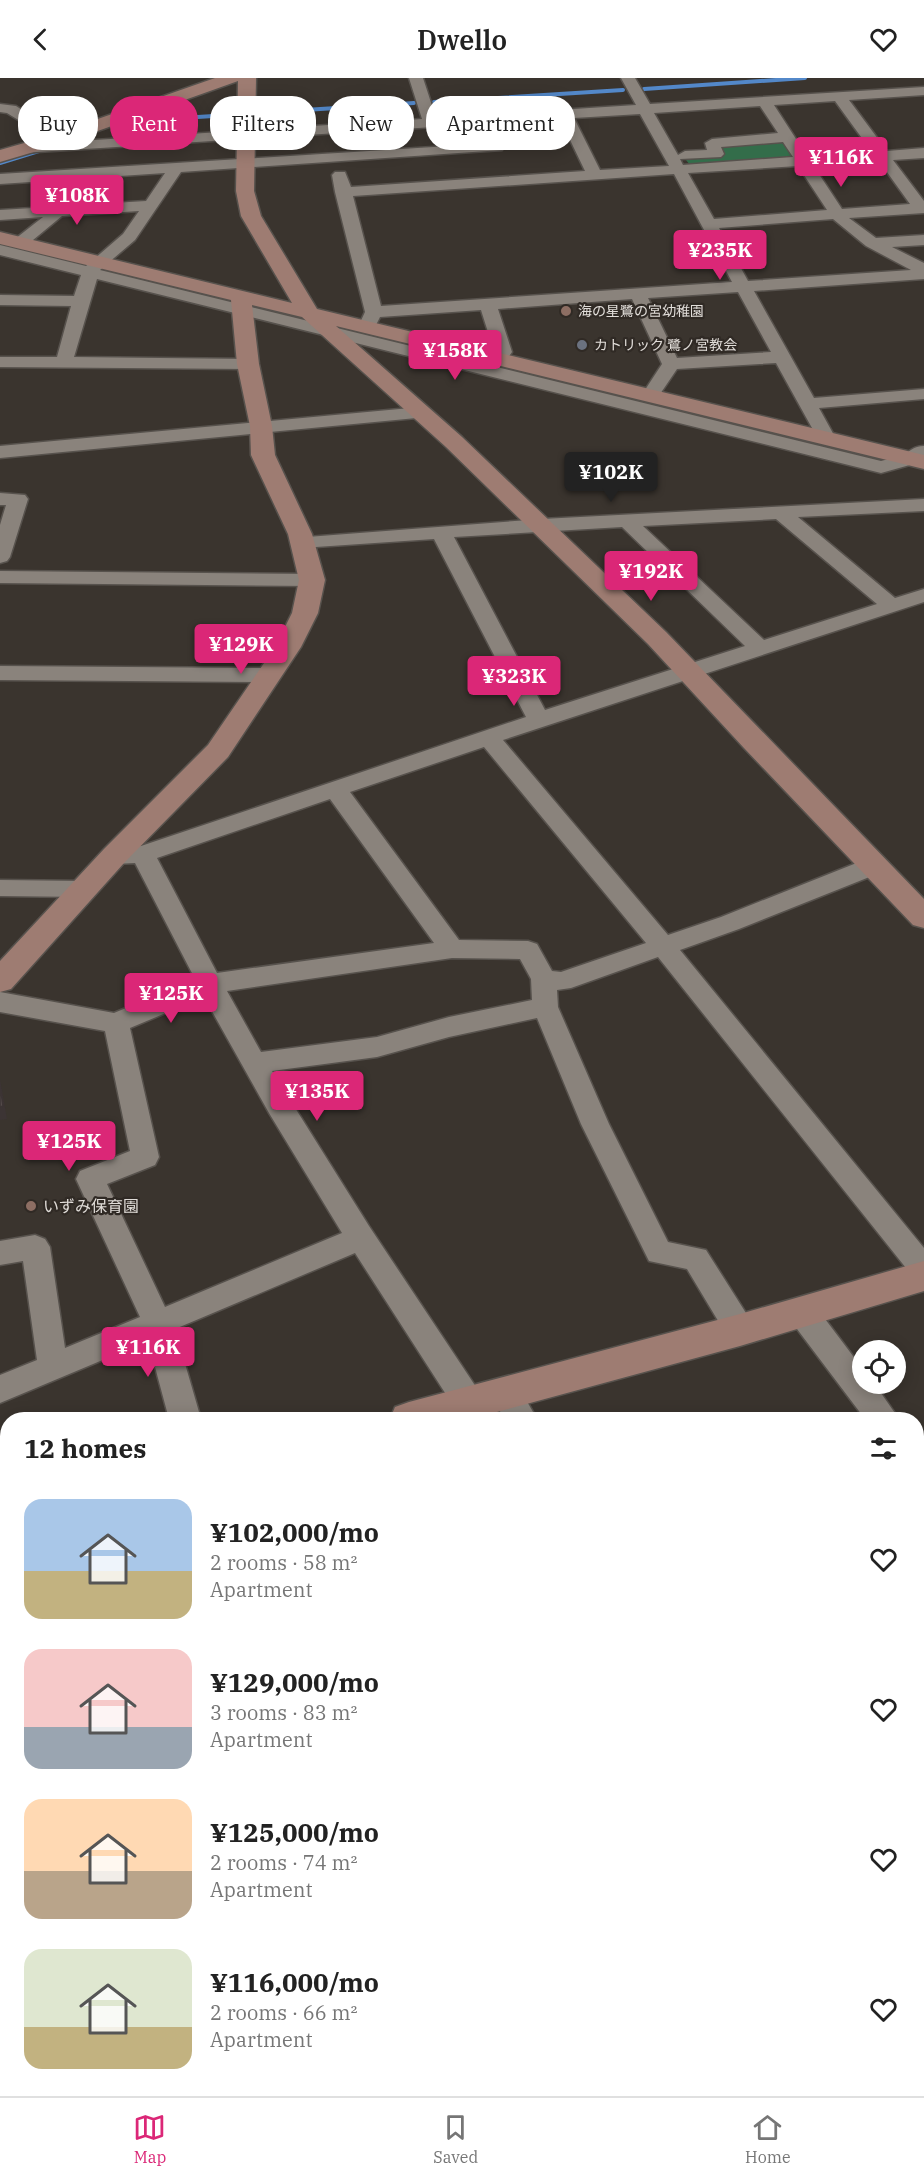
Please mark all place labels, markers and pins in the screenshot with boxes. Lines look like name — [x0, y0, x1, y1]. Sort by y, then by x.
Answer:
pin: ¥116K — [799, 137, 883, 188]
pin: ¥108K — [35, 175, 119, 226]
pin: ¥235K — [678, 230, 762, 281]
place label: 海の星鷺の宮幼稚園 — [578, 302, 704, 320]
marker: 海の星鷺の宮幼稚園 — [559, 304, 573, 318]
pin: ¥158K — [413, 330, 497, 381]
place label: カトリック 鷺ノ宮教会 — [594, 336, 737, 354]
marker: カトリック 鷺ノ宮教会 — [575, 338, 589, 352]
pin: ¥102K — [569, 452, 653, 503]
pin: ¥192K — [609, 551, 693, 602]
pin: ¥129K — [199, 624, 283, 675]
pin: ¥323K — [472, 656, 556, 707]
pin: ¥125K — [129, 973, 213, 1024]
pin: ¥135K — [275, 1071, 359, 1122]
pin: ¥125K — [27, 1121, 111, 1172]
place label: いずみ保育園 — [43, 1196, 139, 1216]
marker: いずみ保育園 — [24, 1199, 38, 1213]
pin: ¥116K — [106, 1327, 190, 1378]

